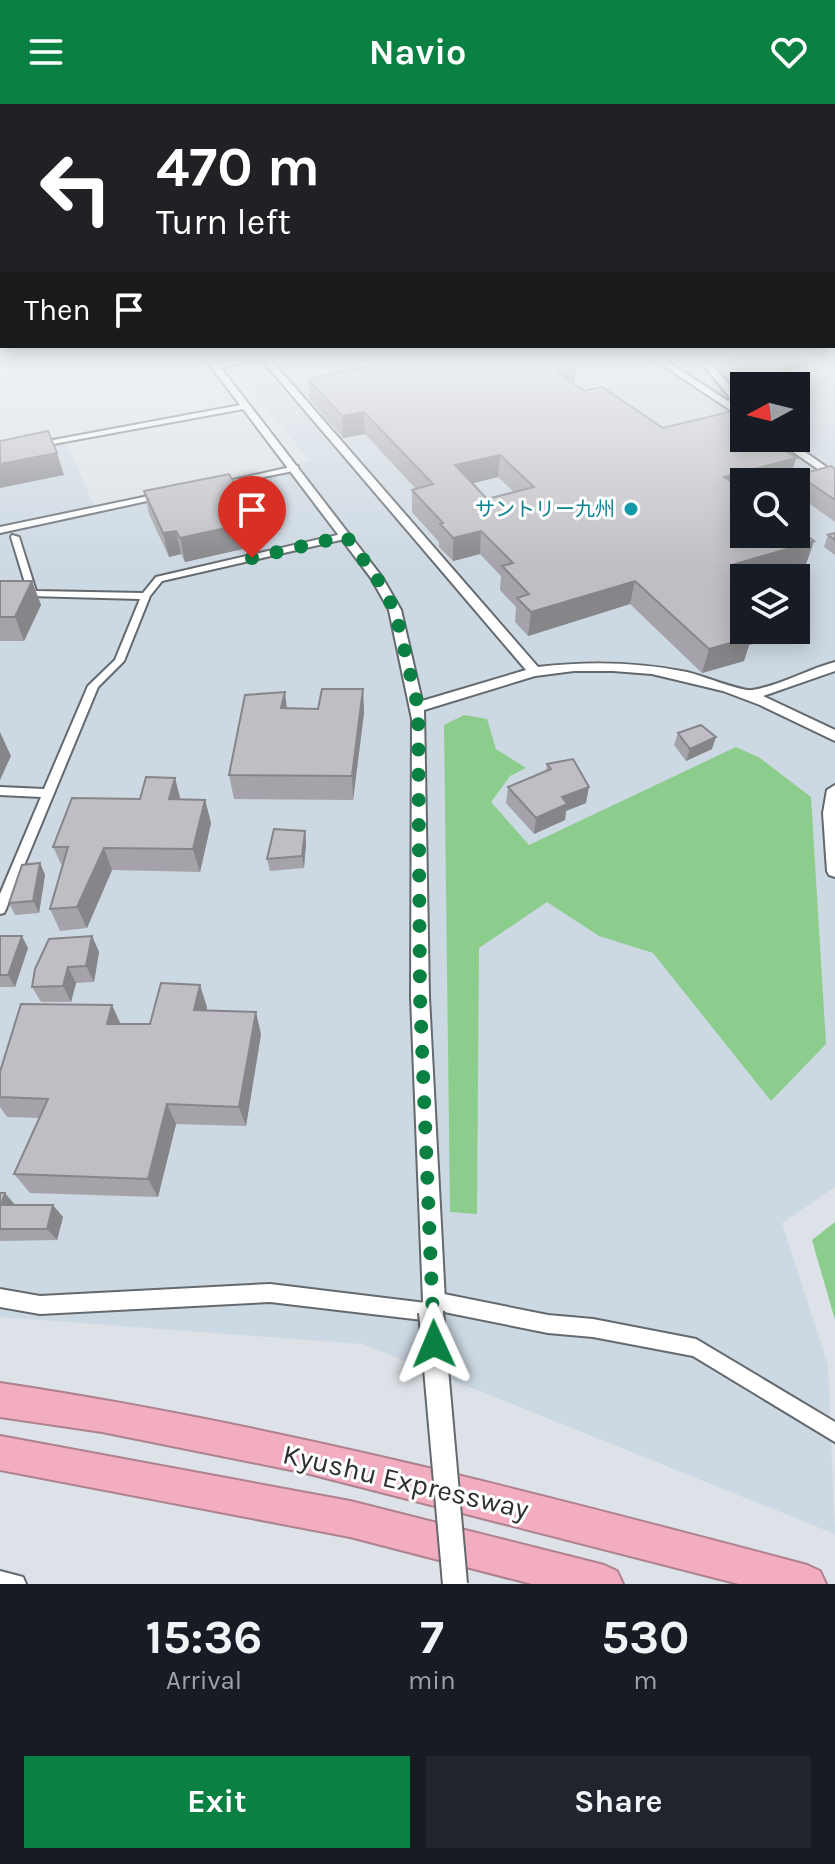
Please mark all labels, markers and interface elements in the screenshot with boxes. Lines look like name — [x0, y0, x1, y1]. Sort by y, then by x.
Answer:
icon: menu — [24, 30, 68, 74]
icon: heart — [767, 30, 811, 74]
text: Navio — [369, 31, 466, 73]
text: 470 m — [156, 134, 320, 199]
icon: left — [24, 136, 128, 240]
text: Turn left — [156, 201, 291, 243]
icon: arrive — [107, 288, 151, 332]
text: Then — [24, 292, 91, 328]
north arrow — [730, 372, 810, 452]
map controls — [730, 372, 810, 644]
button: search — [730, 468, 810, 548]
pin — [218, 476, 286, 558]
icon: arrive — [230, 488, 274, 532]
place label: サントリー九州 — [475, 498, 615, 521]
marker: サントリー九州 — [622, 500, 640, 518]
button: layers — [730, 564, 810, 644]
position arrow — [392, 1302, 476, 1386]
street label: Kyushu Expressway — [280, 1437, 532, 1526]
text: 15:36 — [146, 1609, 263, 1665]
text: 7 — [420, 1609, 444, 1665]
text: 530 — [601, 1609, 689, 1665]
text: Arrival — [166, 1665, 242, 1696]
text: min — [408, 1665, 456, 1696]
text: m — [633, 1665, 658, 1696]
button: Exit — [24, 1756, 410, 1848]
button: Share — [426, 1756, 811, 1848]

